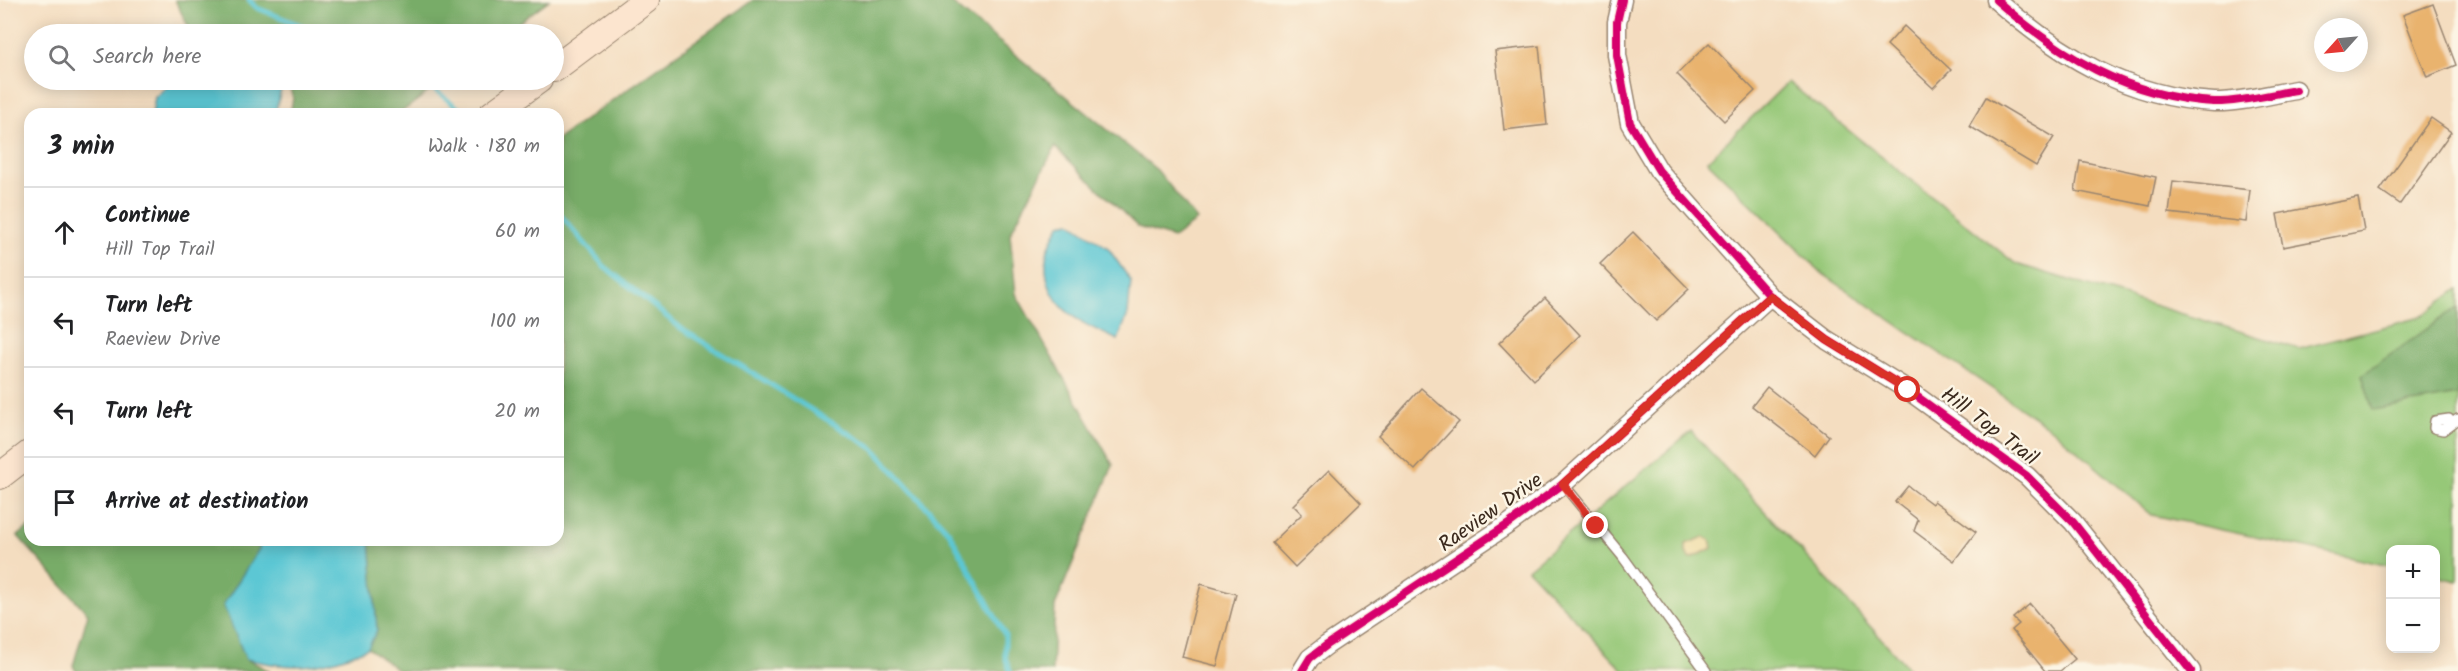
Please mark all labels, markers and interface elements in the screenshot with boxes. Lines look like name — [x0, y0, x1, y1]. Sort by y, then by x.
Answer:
north arrow — [2314, 18, 2368, 72]
search box — [24, 24, 564, 90]
text: Search here — [93, 40, 201, 75]
icon: search — [45, 41, 78, 74]
text: 3 min — [48, 126, 115, 168]
text: Walk · 180 m — [428, 131, 540, 163]
text: Continue — [105, 199, 190, 234]
icon: ahead — [48, 216, 81, 249]
text: 60 m — [495, 216, 540, 248]
text: Hill Top Trail — [105, 234, 215, 266]
text: Turn left — [105, 289, 192, 324]
icon: left — [48, 306, 81, 339]
text: 100 m — [490, 306, 540, 338]
text: Raeview Drive — [105, 324, 220, 356]
route start — [1894, 376, 1920, 402]
street label: Hill Top Trail — [1933, 379, 2045, 475]
text: Turn left — [105, 395, 192, 430]
icon: left — [48, 396, 81, 429]
text: 20 m — [494, 396, 540, 428]
street label: Raeview Drive — [1432, 464, 1551, 561]
text: Arrive at destination — [105, 485, 308, 520]
icon: arrive — [48, 486, 81, 519]
route end — [1582, 512, 1608, 538]
map controls — [2386, 545, 2440, 653]
button: + — [2386, 545, 2440, 599]
button: − — [2386, 599, 2440, 653]

